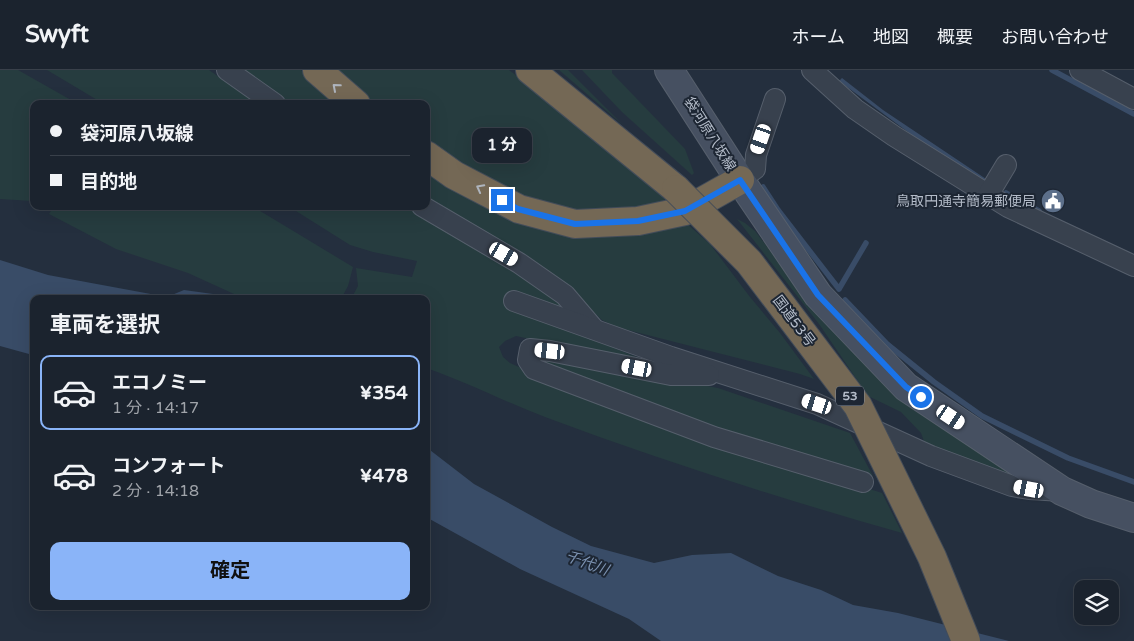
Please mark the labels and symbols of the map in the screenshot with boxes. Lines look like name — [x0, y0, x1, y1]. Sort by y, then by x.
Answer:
one-way arrow — [333, 84, 342, 93]
street label: 袋河原八坂線 — [681, 94, 739, 174]
car — [749, 122, 772, 156]
callout: 1 分 — [472, 128, 532, 162]
one-way arrow — [476, 184, 485, 194]
public building icon: 鳥取円通寺簡易郵便局 — [1040, 188, 1066, 214]
route end — [491, 189, 513, 211]
place label: 鳥取円通寺簡易郵便局 — [896, 193, 1036, 210]
car — [487, 240, 520, 268]
street label: 国道53号 — [769, 292, 819, 350]
car — [534, 342, 565, 360]
car — [620, 358, 653, 378]
road number: 53 — [836, 386, 864, 406]
route start — [910, 386, 932, 408]
car — [800, 392, 833, 416]
car — [934, 402, 967, 432]
car — [1012, 479, 1045, 499]
water label: 千代川 — [563, 547, 613, 580]

